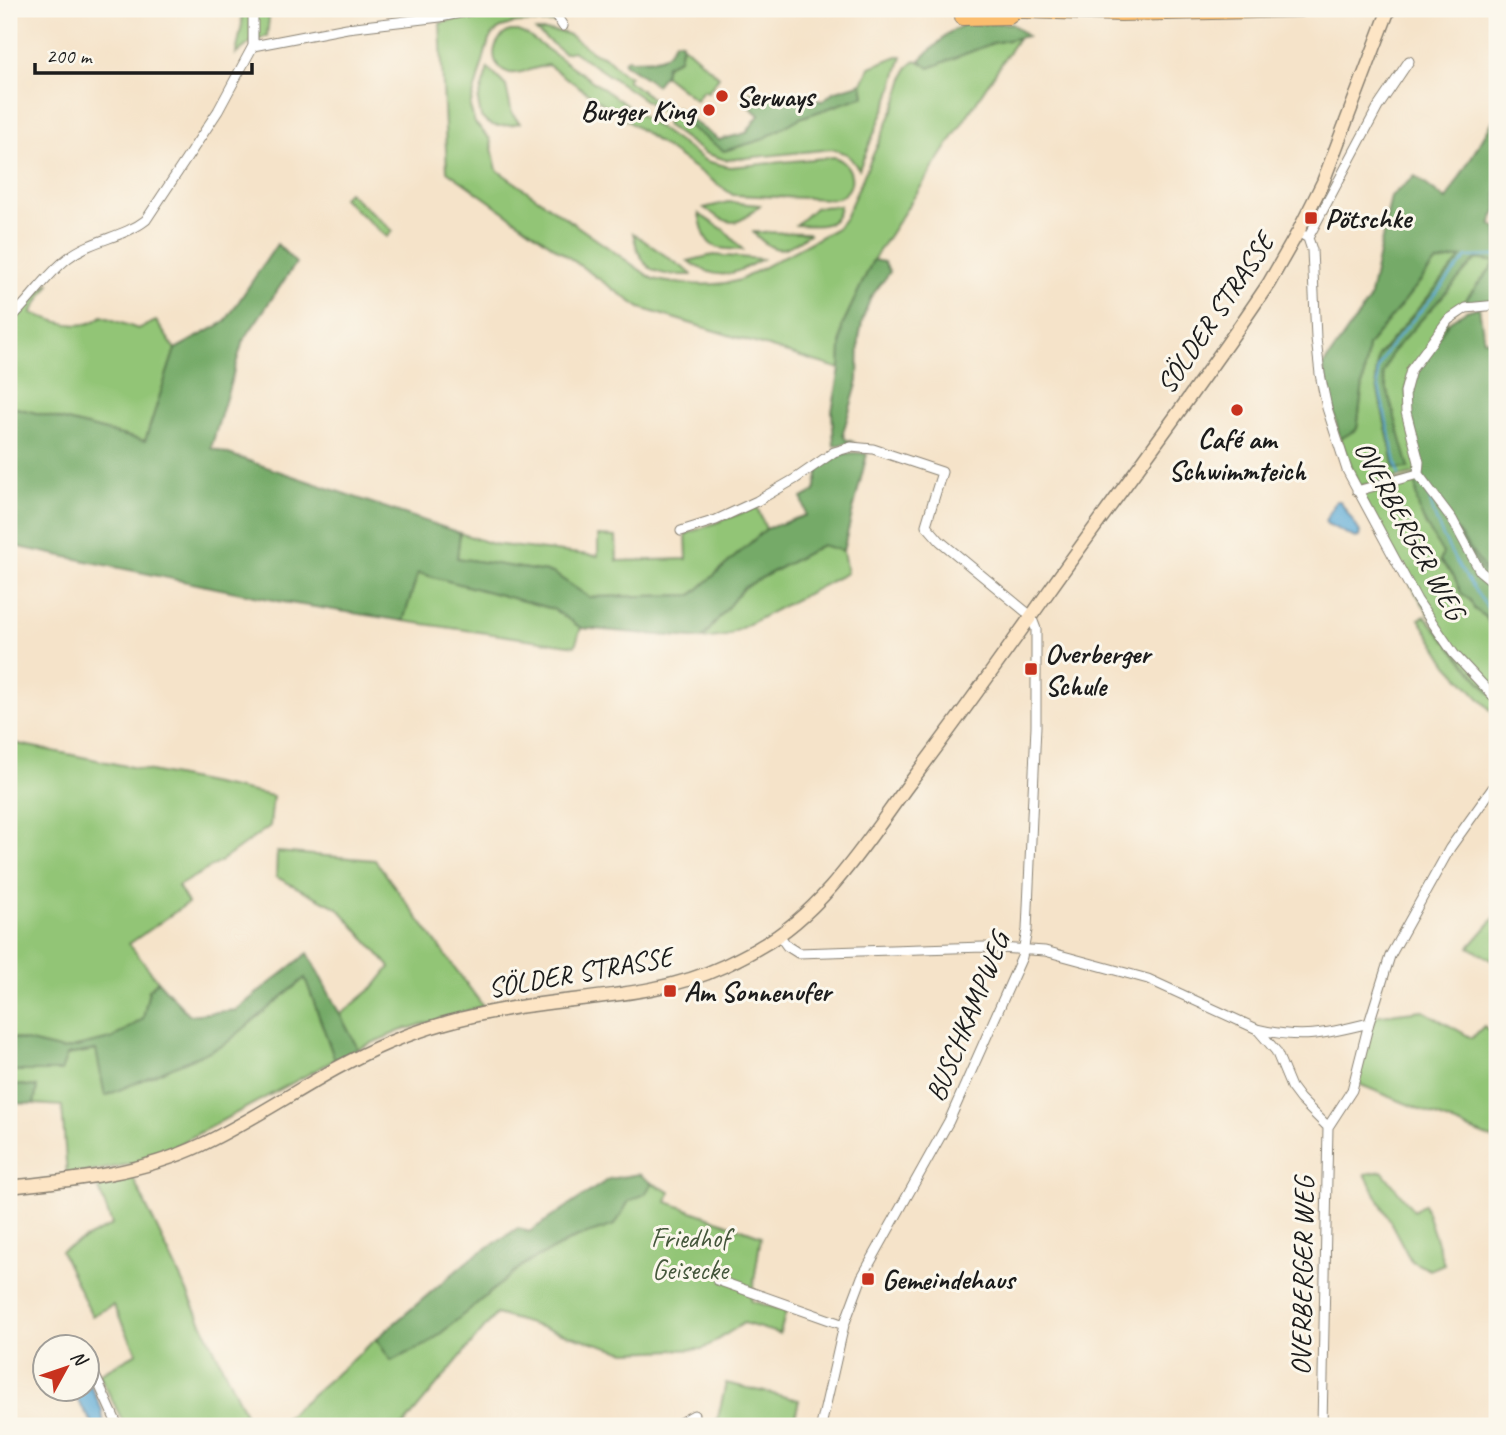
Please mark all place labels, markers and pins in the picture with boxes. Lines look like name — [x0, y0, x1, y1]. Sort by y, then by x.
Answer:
place label: Serways — [736, 79, 817, 114]
marker: Serways — [714, 88, 730, 104]
place label: Burger King — [581, 93, 698, 128]
marker: Burger King — [701, 102, 717, 118]
place label: Pötschke — [1325, 201, 1413, 236]
marker: Pötschke — [1303, 210, 1319, 226]
marker: Café am Schwimmteich — [1229, 402, 1245, 418]
place label: Café am Schwimmteich — [1169, 421, 1306, 488]
place label: Overberger Schule — [1045, 636, 1153, 703]
marker: Overberger Schule — [1023, 661, 1039, 677]
place label: Am Sonnenufer — [684, 974, 834, 1009]
marker: Am Sonnenufer — [662, 983, 678, 999]
place label: Gemeindehaus — [882, 1262, 1018, 1297]
marker: Gemeindehaus — [860, 1271, 876, 1287]

